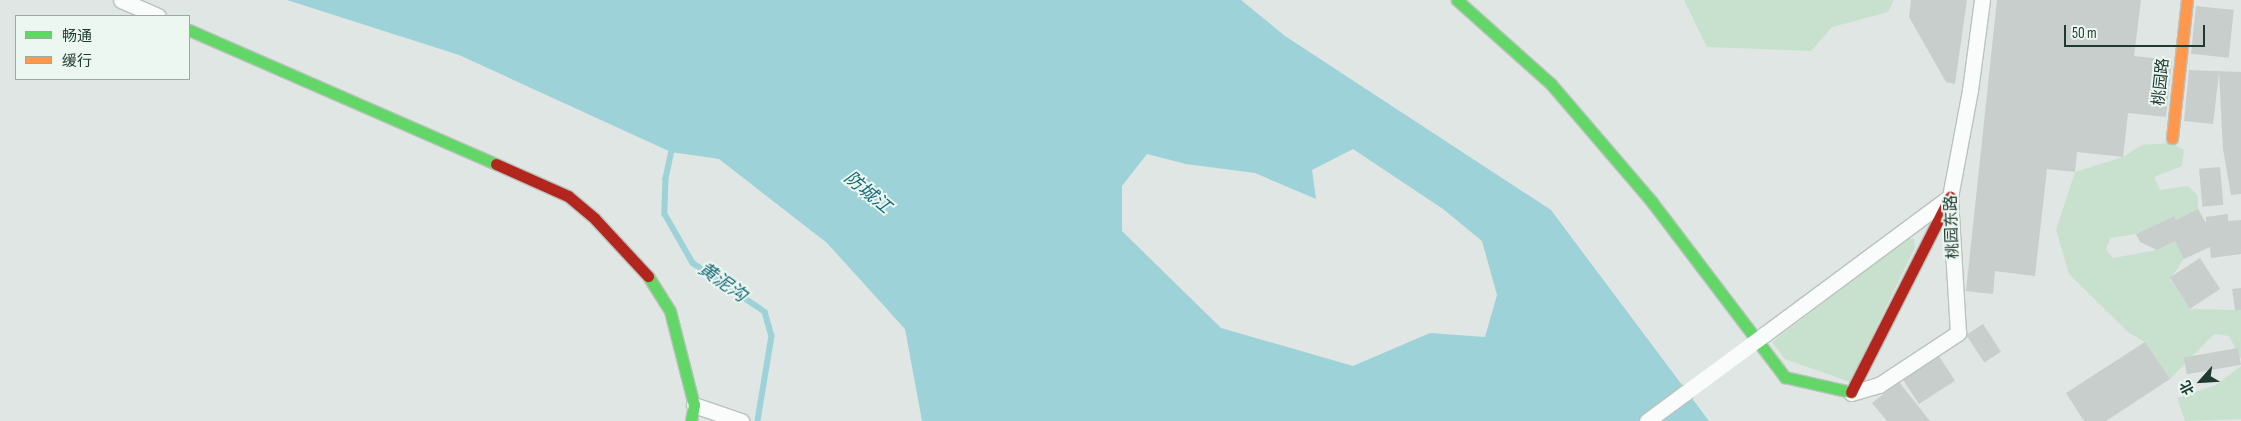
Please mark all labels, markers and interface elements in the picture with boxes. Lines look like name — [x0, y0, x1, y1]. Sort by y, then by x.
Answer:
legend — [15, 15, 190, 80]
scale bar — [2066, 15, 2207, 47]
text: 50 m — [2072, 24, 2097, 43]
text: 畅通 — [62, 27, 92, 46]
text: 缓行 — [62, 52, 92, 71]
street label: 桃园路 — [2150, 57, 2174, 107]
water label: 防城江 — [839, 167, 895, 219]
street label: 桃园东路 — [1942, 195, 1964, 259]
water label: 黄泥沟 — [694, 259, 750, 307]
north arrow — [2176, 356, 2226, 406]
text: 北 — [2176, 378, 2198, 398]

